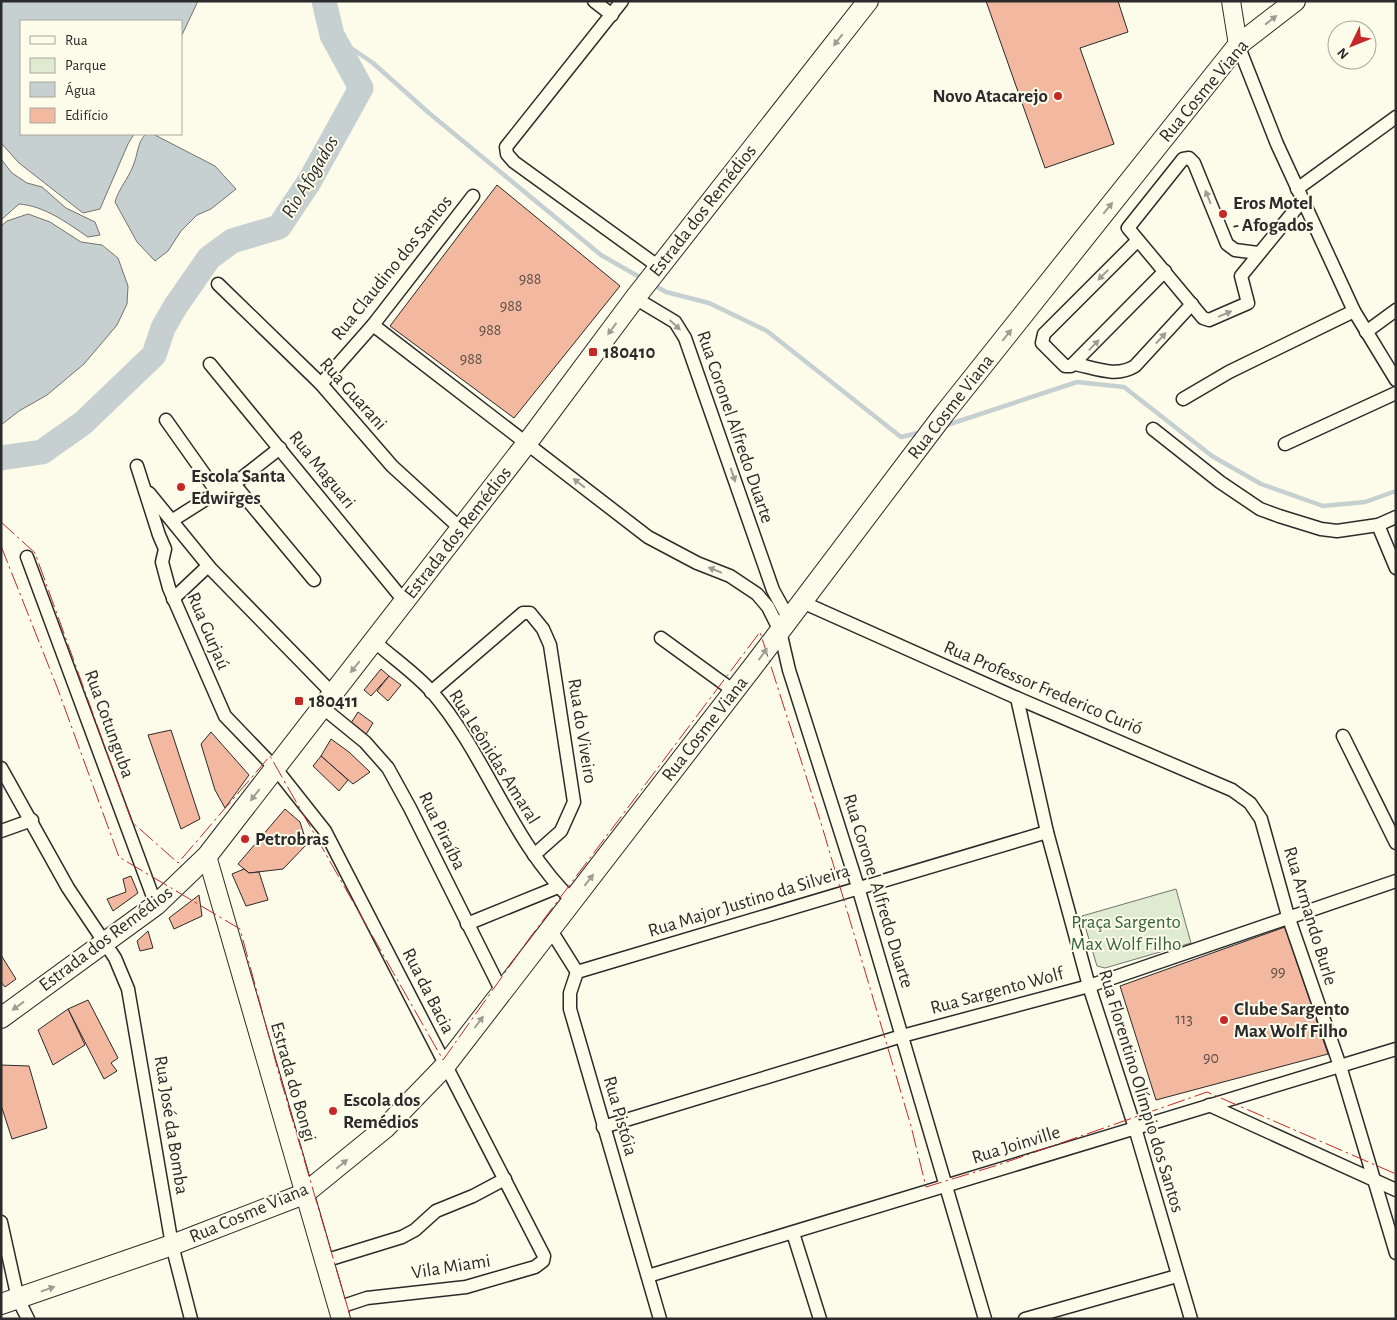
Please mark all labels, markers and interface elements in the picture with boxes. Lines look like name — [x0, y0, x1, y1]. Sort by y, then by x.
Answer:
one-way arrow — [1264, 15, 1278, 25]
legend — [20, 20, 182, 135]
north arrow — [1327, 20, 1377, 70]
text: Rua — [65, 33, 88, 48]
one-way arrow — [832, 33, 843, 46]
street label: Rua Cosme Viana — [1156, 36, 1252, 146]
text: N — [1335, 45, 1352, 62]
text: Parque — [65, 58, 106, 73]
text: Água — [65, 81, 96, 98]
place label: Novo Atacarejo — [932, 87, 1048, 106]
marker: Novo Atacarejo — [1052, 90, 1064, 102]
text: Edifício — [65, 108, 108, 123]
water label: Rio Afogados — [278, 132, 342, 221]
street label: Estrada dos Remédios — [646, 142, 760, 280]
one-way arrow — [1204, 190, 1211, 205]
street label: Rua Claudino dos Santos — [328, 192, 456, 344]
place label: Eros Motel - Afogados — [1233, 194, 1314, 235]
one-way arrow — [1103, 202, 1114, 215]
marker: Eros Motel - Afogados — [1217, 208, 1229, 220]
one-way arrow — [1097, 269, 1109, 281]
house number: 988 — [519, 271, 541, 287]
house number: 988 — [500, 298, 522, 314]
one-way arrow — [1218, 309, 1232, 317]
one-way arrow — [669, 319, 682, 330]
house number: 988 — [479, 322, 501, 338]
one-way arrow — [607, 322, 617, 335]
street label: Rua Coronel Alfredo Duarte — [693, 328, 777, 526]
one-way arrow — [1001, 329, 1012, 342]
one-way arrow — [1155, 332, 1167, 344]
one-way arrow — [1087, 339, 1099, 351]
place label: 180410 — [603, 343, 656, 362]
marker: 180410 — [587, 346, 599, 358]
house number: 988 — [460, 351, 482, 367]
street label: Rua Cosme Viana — [904, 351, 998, 463]
street label: Rua Guarani — [316, 354, 390, 434]
street label: Rua Maguari — [285, 428, 359, 512]
street label: Estrada dos Remédios — [401, 464, 515, 602]
place label: Escola Santa Edwirges — [191, 467, 285, 508]
one-way arrow — [730, 468, 737, 483]
one-way arrow — [573, 478, 586, 489]
marker: Escola Santa Edwirges — [175, 481, 187, 493]
one-way arrow — [708, 566, 722, 574]
street label: Rua Gurjaú — [183, 590, 233, 673]
street label: Rua Professor Frederico Curió — [941, 637, 1145, 739]
one-way arrow — [757, 648, 768, 661]
one-way arrow — [349, 660, 360, 673]
street label: Rua Cotunguba — [81, 667, 137, 781]
street label: Rua Cosme Viana — [658, 673, 752, 785]
street label: Rua do Viveiro — [564, 677, 600, 785]
street label: Rua Leônidas Amaral — [445, 686, 543, 828]
place label: 180411 — [309, 692, 358, 711]
marker: 180411 — [293, 695, 305, 707]
one-way arrow — [250, 788, 261, 801]
street label: Rua Piraíba — [415, 789, 469, 873]
street label: Rua Coronel Alfredo Duarte — [839, 792, 917, 990]
place label: Petrobras — [255, 830, 329, 849]
marker: Petrobras — [239, 833, 251, 845]
street label: Rua Armando Burle — [1280, 844, 1340, 988]
street label: Rua Major Justino da Silveira — [646, 861, 852, 941]
one-way arrow — [583, 874, 594, 887]
street label: Estrada dos Remédios — [36, 883, 176, 995]
park label: Praça Sargento Max Wolf Filho — [1071, 913, 1181, 954]
street label: Rua da Bacia — [398, 945, 458, 1037]
street label: Rua Sargento Wolf — [928, 964, 1067, 1018]
house number: 99 — [1270, 964, 1286, 980]
street label: Rua Florentino Olímpio dos Santos — [1095, 967, 1187, 1215]
place label: Clube Sargento Max Wolf Filho — [1234, 1000, 1349, 1041]
one-way arrow — [11, 1001, 25, 1011]
house number: 113 — [1175, 1011, 1193, 1027]
marker: Clube Sargento Max Wolf Filho — [1218, 1014, 1230, 1026]
one-way arrow — [473, 1016, 484, 1029]
street label: Estrada do Bongi — [267, 1020, 319, 1144]
house number: 90 — [1203, 1050, 1219, 1066]
street label: Rua José da Bomba — [151, 1054, 191, 1196]
street label: Rua Pistóia — [600, 1074, 640, 1158]
place label: Escola dos Remédios — [343, 1091, 420, 1132]
marker: Escola dos Remédios — [327, 1105, 339, 1117]
street label: Rua Joinville — [970, 1123, 1062, 1167]
one-way arrow — [335, 1159, 348, 1170]
street label: Rua Cosme Viana — [187, 1179, 311, 1247]
street label: Vila Miami — [410, 1251, 492, 1283]
one-way arrow — [40, 1285, 55, 1292]

